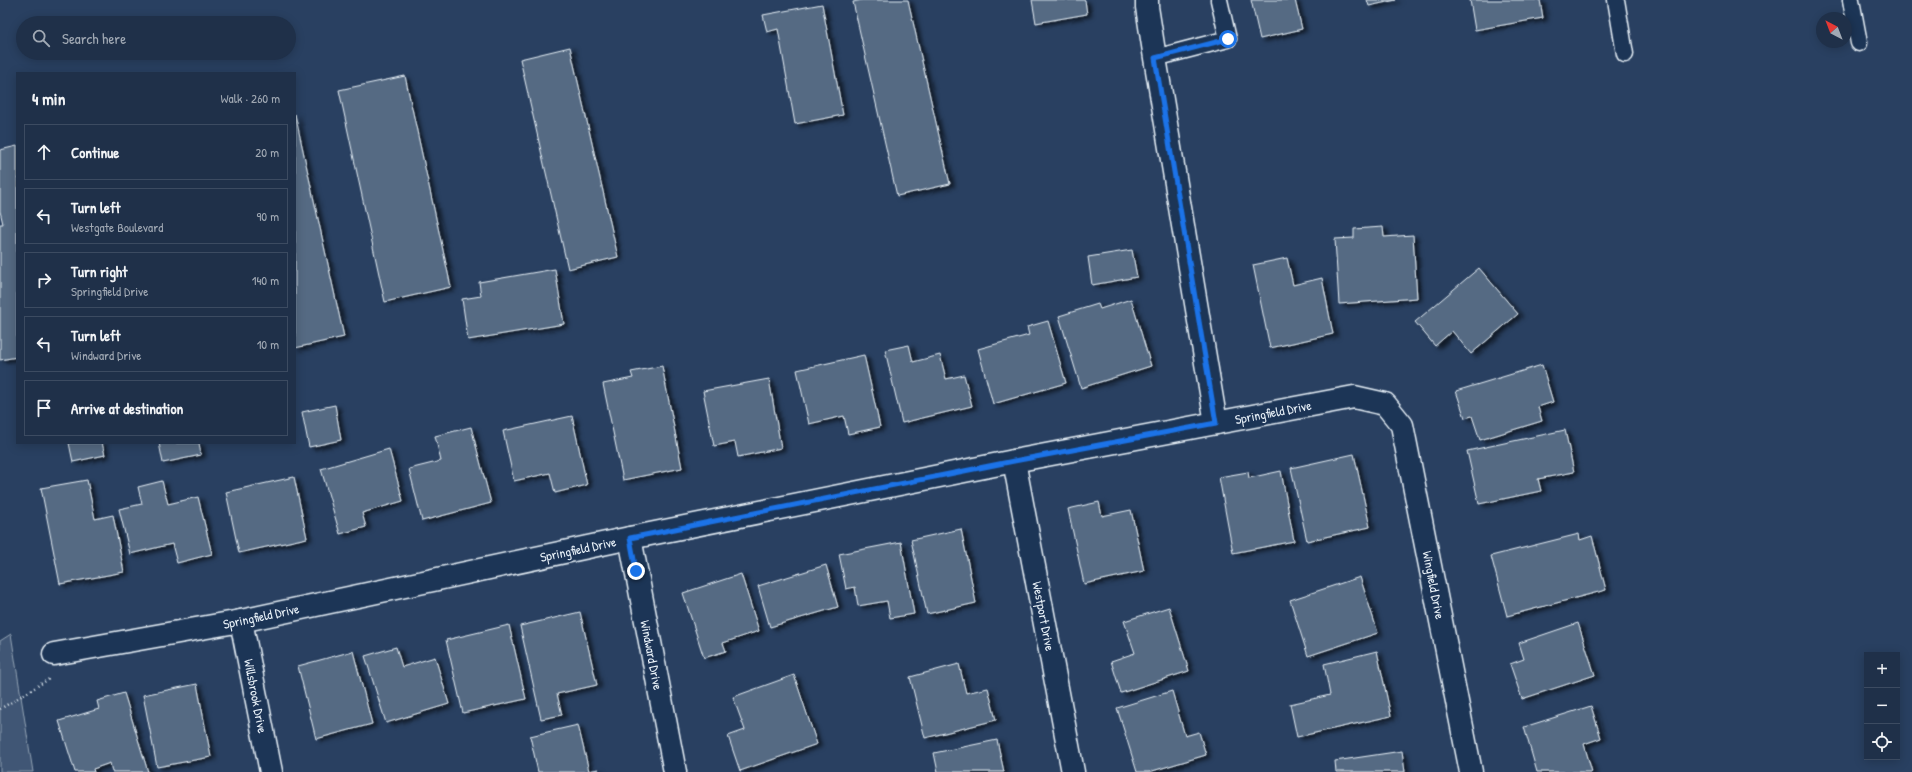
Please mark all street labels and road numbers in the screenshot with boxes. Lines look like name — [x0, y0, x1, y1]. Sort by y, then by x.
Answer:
street label: Springfield Drive — [1233, 396, 1313, 428]
street label: Springfield Drive — [538, 532, 618, 566]
street label: Wingfield Drive — [1419, 549, 1449, 621]
street label: Westport Drive — [1028, 580, 1060, 652]
street label: Springfield Drive — [221, 599, 301, 633]
street label: Windward Drive — [636, 619, 668, 691]
street label: Willsbrook Drive — [240, 657, 272, 735]

